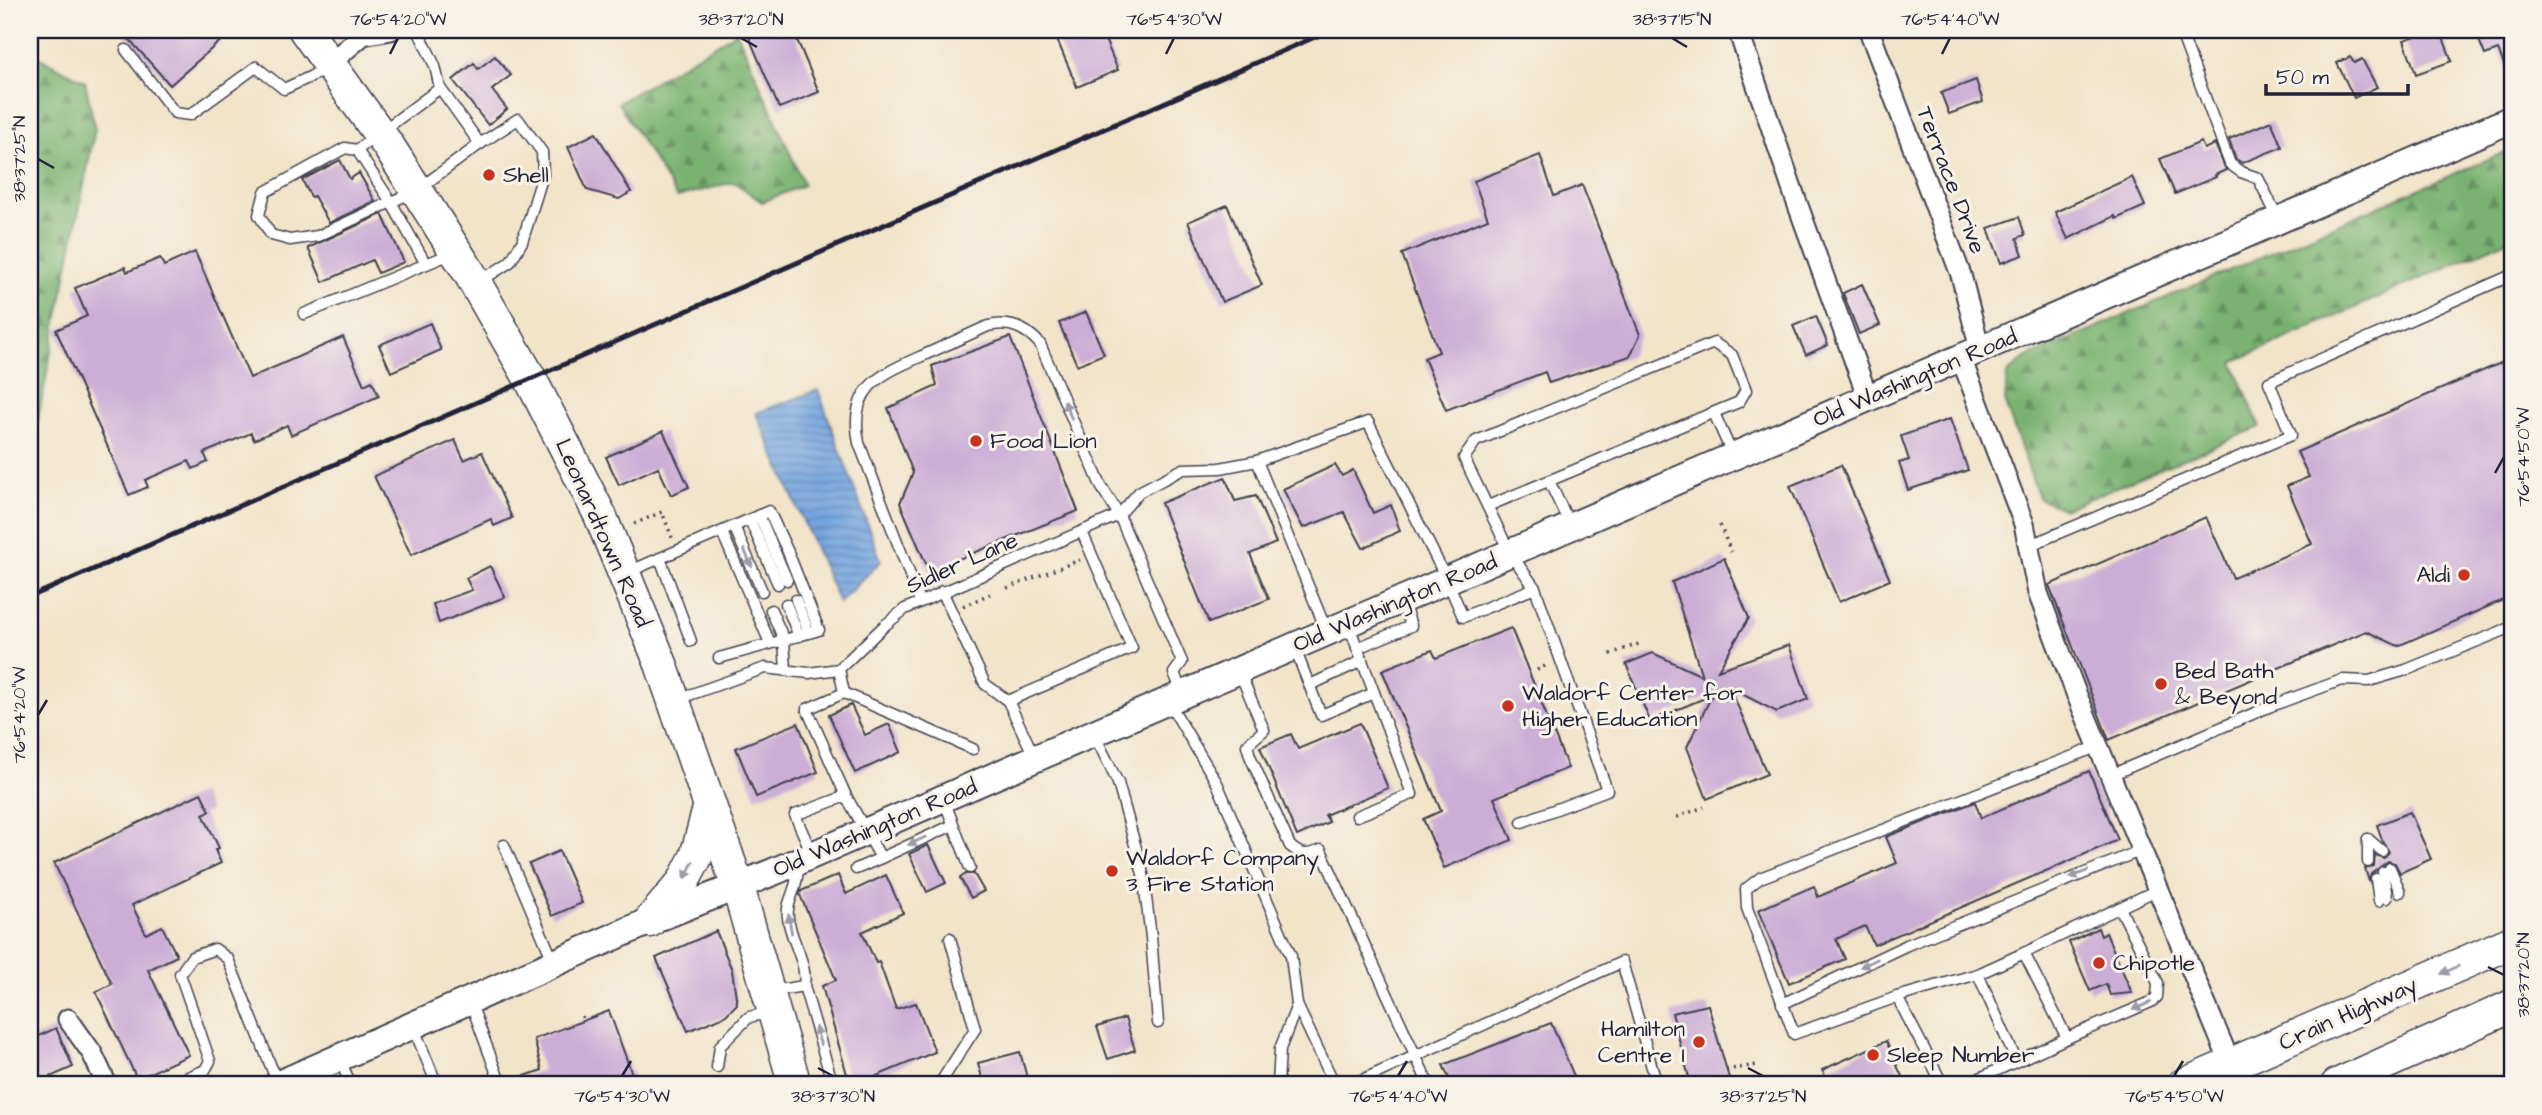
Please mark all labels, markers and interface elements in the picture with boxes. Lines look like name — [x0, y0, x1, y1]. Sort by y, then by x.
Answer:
text: 76°54'20"W — [349, 7, 447, 32]
text: 38°37'20"N — [698, 7, 784, 32]
text: 76°54'30"W — [1126, 7, 1222, 32]
text: 38°37'15"N — [1633, 7, 1711, 32]
text: 76°54'40"W — [1900, 7, 2000, 32]
scale bar — [2266, 52, 2407, 96]
text: 50 m — [2276, 63, 2330, 92]
street label: Terrace Drive — [1908, 102, 1994, 258]
text: 38°37'25"N — [7, 116, 32, 202]
place label: Shell — [503, 159, 549, 191]
marker: Shell — [481, 167, 497, 183]
street label: Old Washington Road — [1808, 320, 2023, 436]
one-way arrow — [1062, 399, 1073, 420]
text: 76°54'50"W — [2511, 407, 2536, 507]
place label: Food Lion — [990, 425, 1097, 457]
marker: Food Lion — [968, 433, 984, 449]
street label: Leonardtown Road — [547, 434, 659, 633]
street label: Sidler Lane — [901, 524, 1023, 602]
street label: Old Washington Road — [1288, 545, 1503, 661]
one-way arrow — [743, 548, 754, 569]
place label: Aldi — [2416, 559, 2451, 591]
marker: Aldi — [2456, 567, 2472, 583]
place label: Bed Bath & Beyond — [2175, 655, 2277, 714]
text: 76°54'20"W — [7, 666, 32, 764]
marker: Bed Bath & Beyond — [2153, 676, 2169, 692]
place label: Waldorf Center for Higher Education — [1522, 677, 1743, 736]
marker: Waldorf Center for Higher Education — [1500, 698, 1516, 714]
street label: Old Washington Road — [768, 770, 983, 886]
one-way arrow — [907, 836, 927, 847]
place label: Waldorf Company 3 Fire Station — [1126, 842, 1319, 900]
one-way arrow — [684, 860, 695, 880]
marker: Waldorf Company 3 Fire Station — [1104, 863, 1120, 879]
one-way arrow — [2068, 869, 2089, 880]
one-way arrow — [784, 913, 795, 935]
text: 38°37'20"N — [2511, 932, 2536, 1018]
place label: Chipotle — [2113, 947, 2195, 979]
marker: Chipotle — [2091, 955, 2107, 971]
one-way arrow — [1859, 957, 1879, 969]
one-way arrow — [2440, 964, 2460, 976]
street label: Crain Highway — [2274, 969, 2423, 1060]
one-way arrow — [2131, 1001, 2152, 1012]
place label: Hamilton Centre I — [1598, 1013, 1685, 1071]
one-way arrow — [813, 1025, 823, 1046]
marker: Hamilton Centre I — [1691, 1034, 1707, 1050]
place label: Sleep Number — [1887, 1039, 2035, 1071]
marker: Sleep Number — [1865, 1047, 1881, 1063]
text: 76°54'30"W — [574, 1084, 670, 1109]
text: 38°37'30"N — [791, 1084, 875, 1109]
text: 76°54'40"W — [1348, 1084, 1448, 1109]
text: 38°37'25"N — [1720, 1084, 1806, 1109]
text: 76°54'50"W — [2124, 1084, 2224, 1109]

